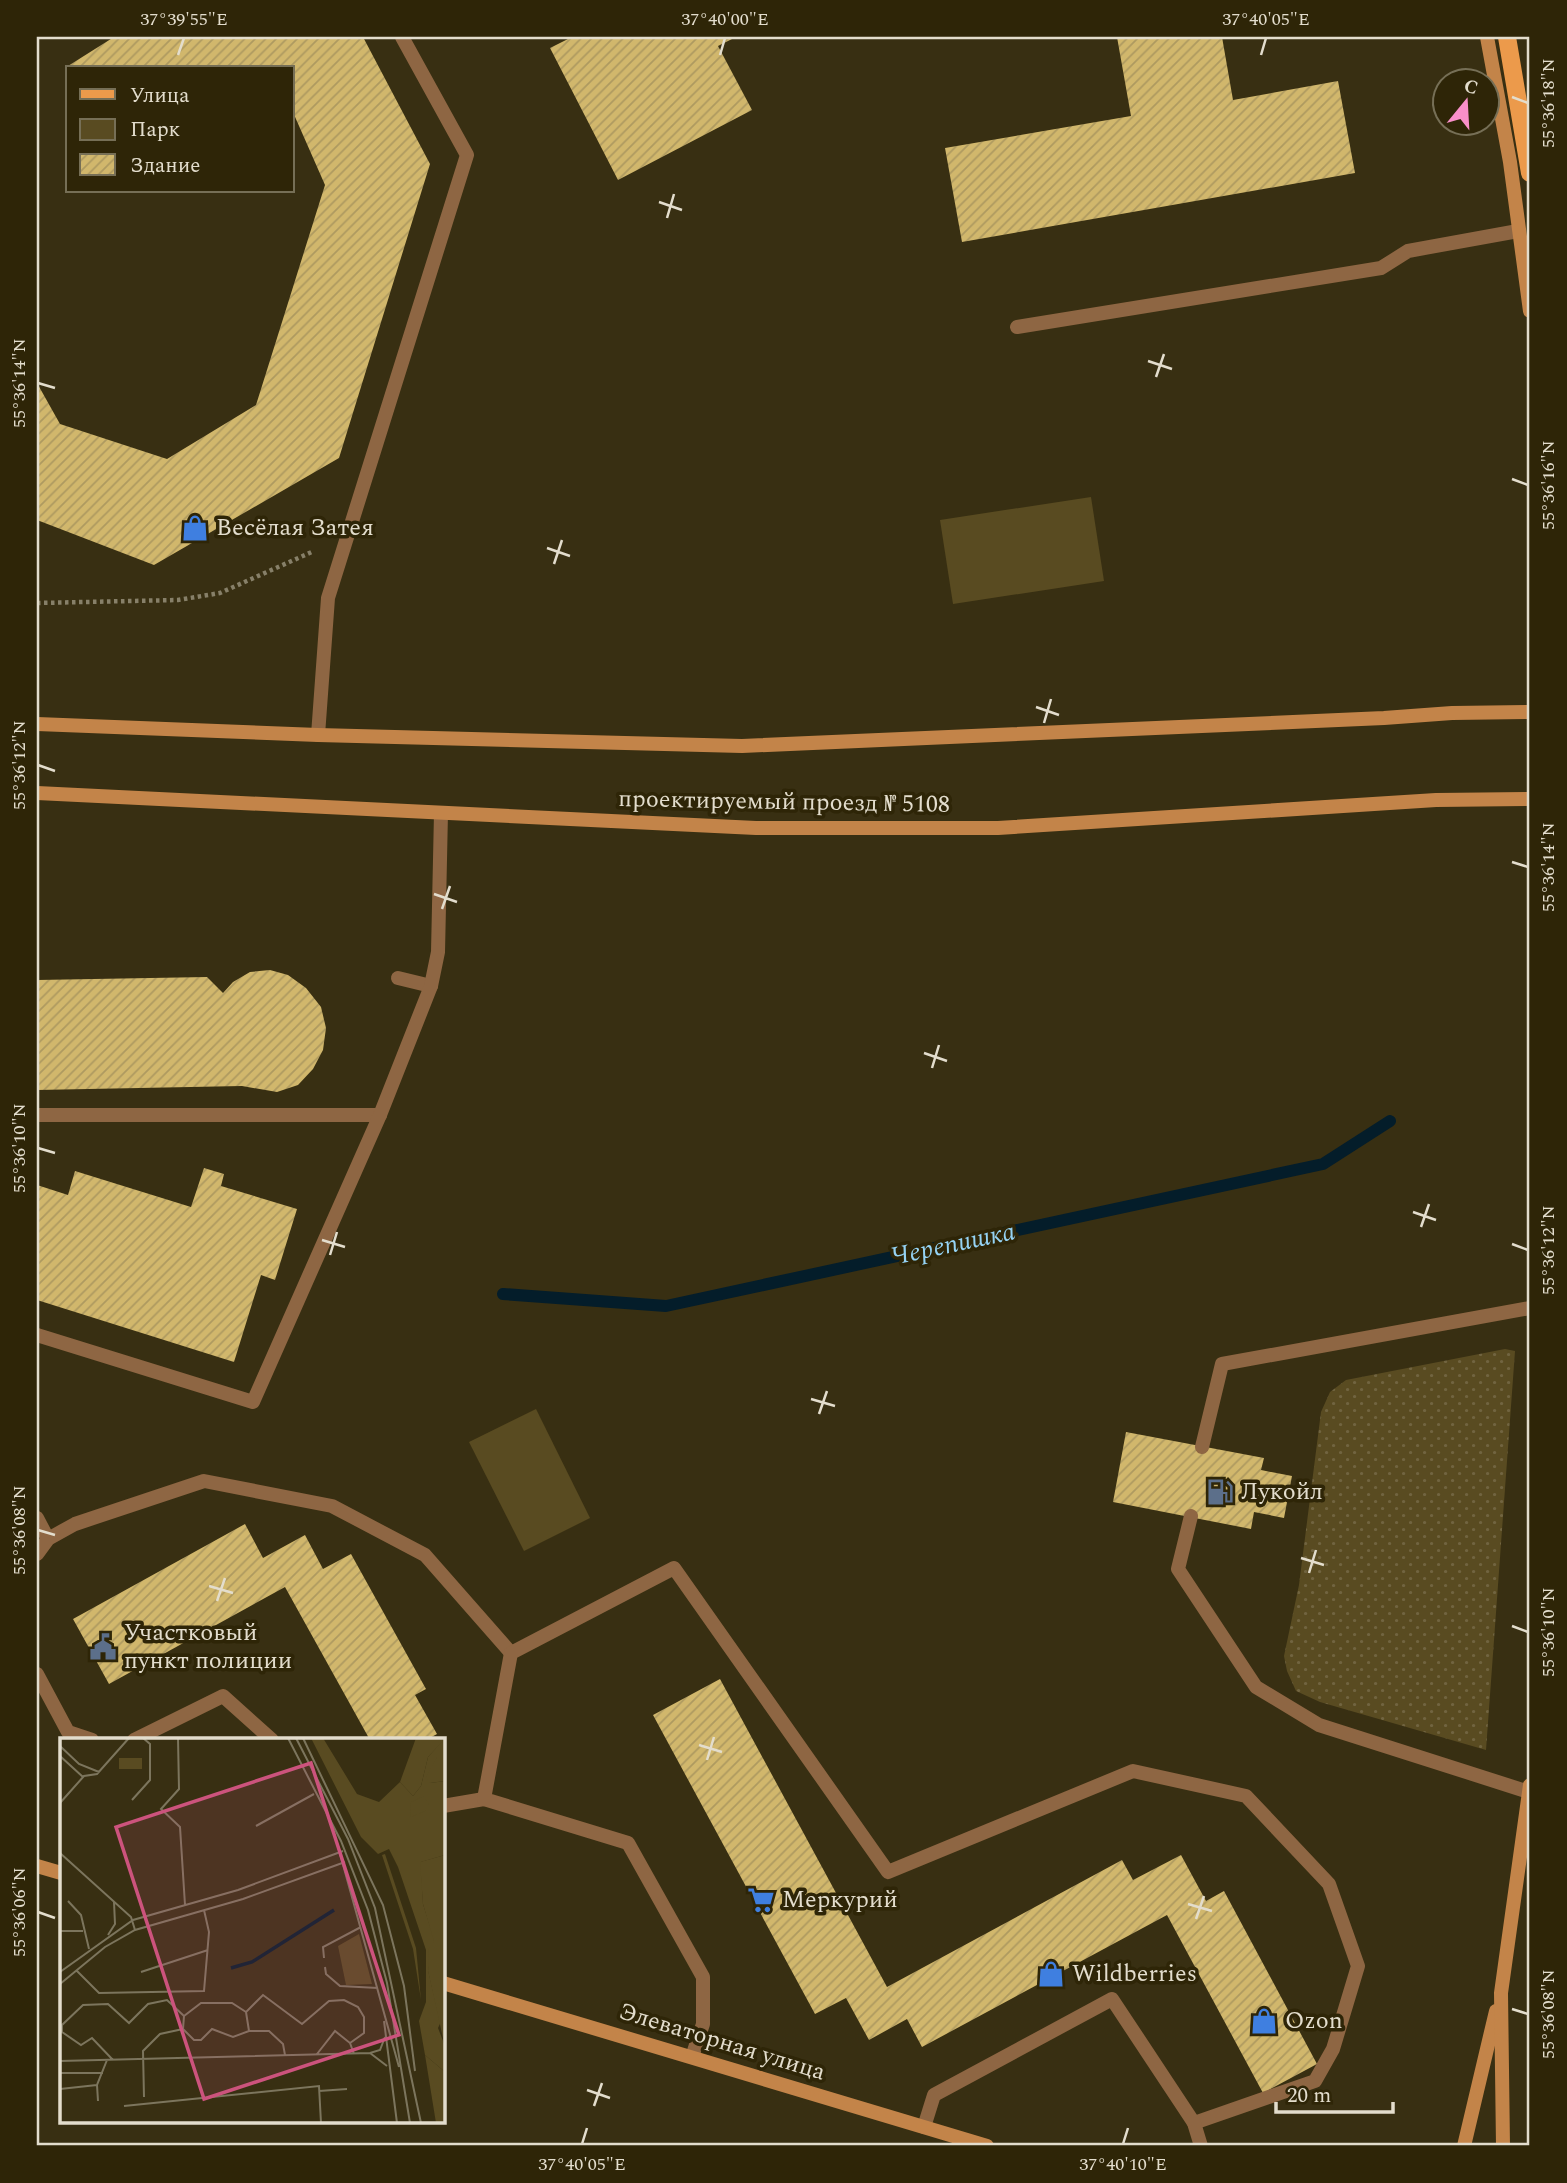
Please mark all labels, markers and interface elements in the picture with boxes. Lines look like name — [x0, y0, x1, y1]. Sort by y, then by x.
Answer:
text: 37°39'55"E — [140, 6, 228, 33]
text: 37°40'00"E — [681, 6, 769, 33]
text: 37°40'05"E — [1222, 6, 1310, 33]
text: 55°36'18"N — [1535, 58, 1562, 148]
legend — [66, 66, 294, 192]
north arrow — [1430, 66, 1500, 136]
text: С — [1460, 71, 1482, 103]
text: Улица — [130, 80, 190, 112]
text: Парк — [130, 114, 181, 146]
text: Здание — [130, 150, 200, 182]
text: 55°36'14"N — [6, 338, 33, 428]
text: 55°36'16"N — [1535, 440, 1562, 530]
place label: Весёлая Затея — [216, 510, 374, 546]
shop icon: Весёлая Затея — [180, 513, 210, 543]
text: 55°36'12"N — [6, 720, 33, 810]
street label: проектируемый проезд № 5108 — [618, 781, 950, 823]
text: 55°36'14"N — [1535, 822, 1562, 912]
text: 55°36'10"N — [6, 1103, 33, 1193]
text: 55°36'12"N — [1535, 1205, 1562, 1295]
water label: Черепишка — [887, 1211, 1019, 1277]
place label: Лукойл — [1241, 1474, 1323, 1510]
fuel station icon: Лукойл — [1205, 1477, 1235, 1507]
text: 55°36'08"N — [6, 1485, 33, 1575]
text: 55°36'10"N — [1535, 1587, 1562, 1677]
place label: Участковый пункт полиции — [124, 1615, 292, 1679]
public building icon: Участковый пункт полиции — [88, 1632, 118, 1662]
inset map — [60, 1738, 444, 2124]
text: 55°36'06"N — [6, 1867, 33, 1957]
place label: Меркурий — [782, 1882, 898, 1918]
supermarket icon: Меркурий — [746, 1885, 776, 1915]
place label: Wildberries — [1072, 1956, 1197, 1992]
shop icon: Wildberries — [1036, 1959, 1066, 1989]
text: 55°36'08"N — [1535, 1969, 1562, 2059]
street label: Элеваторная улица — [614, 1993, 830, 2091]
place label: Ozon — [1285, 2003, 1343, 2039]
shop icon: Ozon — [1249, 2006, 1279, 2036]
scale bar — [1276, 2071, 1394, 2115]
text: 20 m — [1287, 2080, 1331, 2112]
text: 37°40'05"E — [538, 2151, 626, 2178]
text: 37°40'10"E — [1079, 2151, 1167, 2178]

